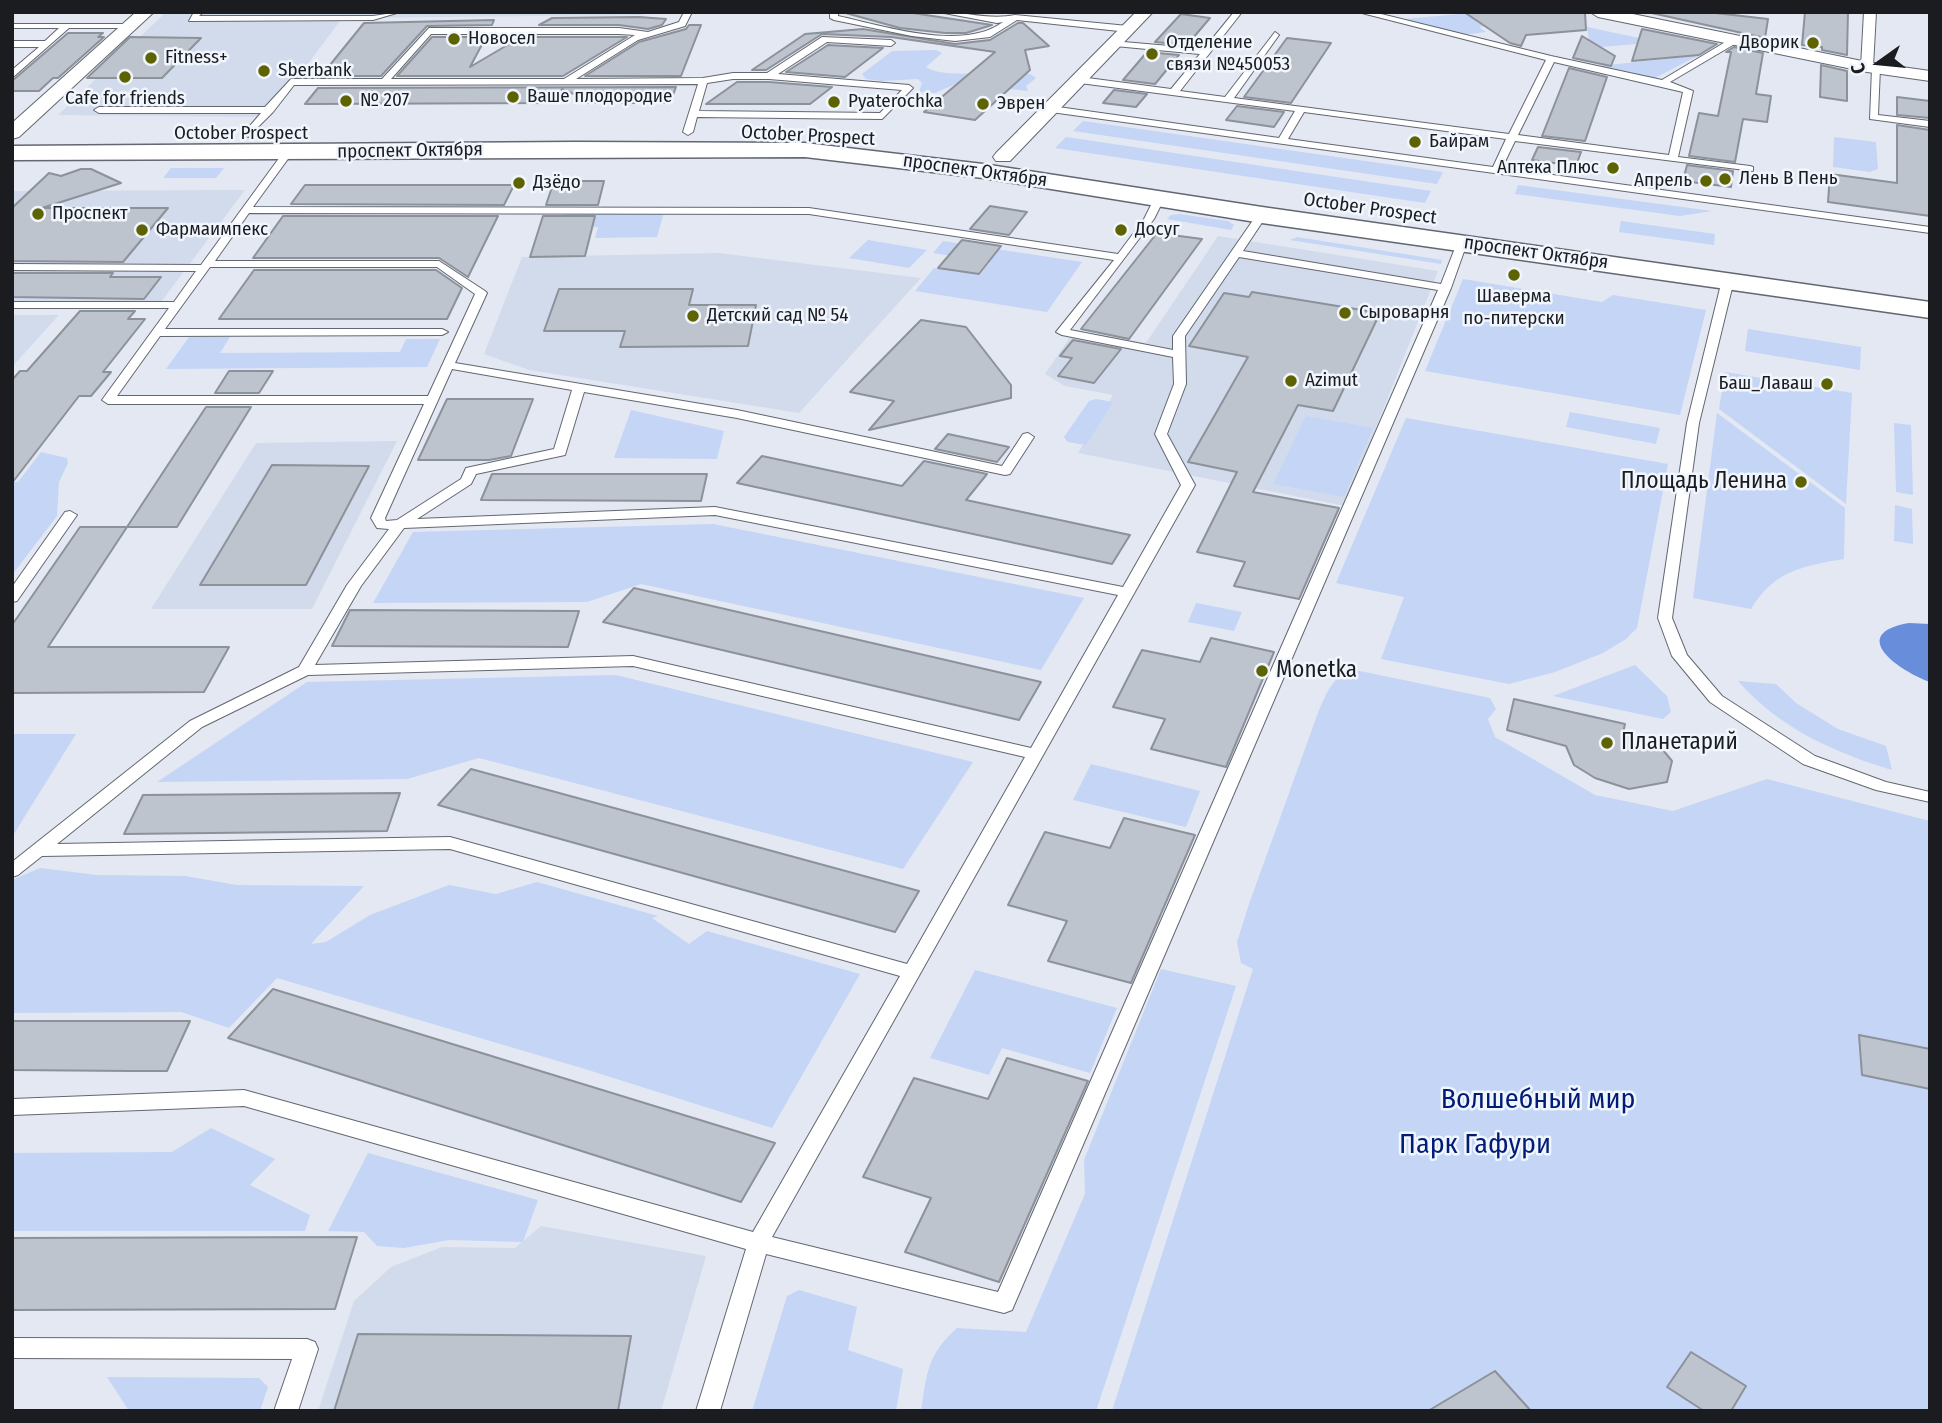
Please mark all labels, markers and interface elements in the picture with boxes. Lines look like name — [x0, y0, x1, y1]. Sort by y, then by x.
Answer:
place label: Новосел — [468, 28, 536, 50]
north arrow — [1844, 28, 1914, 98]
marker: Новосел — [446, 31, 462, 47]
place label: Отделение связи №450053 — [1166, 32, 1290, 76]
place label: Дворик — [1740, 32, 1799, 54]
marker: Дворик — [1805, 35, 1821, 51]
marker: Отделение связи №450053 — [1144, 46, 1160, 62]
place label: Fitness+ — [165, 47, 228, 69]
marker: Fitness+ — [143, 50, 159, 66]
place label: Sberbank — [278, 60, 352, 82]
text: С — [1846, 61, 1871, 76]
marker: Sberbank — [256, 63, 272, 79]
marker: Cafe for friends — [117, 69, 133, 85]
place label: Ваше плодородие — [527, 86, 672, 108]
place label: Cafe for friends — [65, 88, 185, 110]
marker: Ваше плодородие — [505, 89, 521, 105]
place label: № 207 — [360, 90, 409, 112]
place label: Pyaterochka — [848, 91, 943, 113]
marker: № 207 — [338, 93, 354, 109]
place label: Эврен — [997, 93, 1045, 115]
marker: Pyaterochka — [826, 94, 842, 110]
marker: Эврен — [975, 96, 991, 112]
street label: October Prospect — [740, 121, 876, 151]
street label: October Prospect — [174, 123, 308, 145]
place label: Байрам — [1429, 131, 1489, 153]
marker: Байрам — [1407, 134, 1423, 150]
street label: проспект Октября — [337, 138, 483, 164]
street label: проспект Октября — [901, 150, 1049, 192]
place label: Аптека Плюс — [1497, 157, 1599, 179]
marker: Аптека Плюс — [1605, 160, 1621, 176]
place label: Лень В Пень — [1739, 168, 1838, 190]
place label: Апрель — [1634, 170, 1692, 192]
marker: Лень В Пень — [1717, 171, 1733, 187]
place label: Дзёдо — [533, 172, 581, 194]
marker: Апрель — [1698, 173, 1714, 189]
marker: Дзёдо — [511, 175, 527, 191]
street label: October Prospect — [1302, 188, 1438, 230]
place label: Проспект — [52, 203, 128, 225]
marker: Проспект — [30, 206, 46, 222]
place label: Фармаимпекс — [156, 219, 268, 241]
place label: Досуг — [1135, 219, 1180, 241]
marker: Фармаимпекс — [134, 222, 150, 238]
marker: Досуг — [1113, 222, 1129, 238]
street label: проспект Октября — [1462, 232, 1610, 274]
marker: Шаверма по-питерски — [1506, 267, 1522, 283]
place label: Шаверма по-питерски — [1463, 286, 1565, 330]
place label: Сыроварня — [1359, 302, 1449, 324]
place label: Детский сад № 54 — [707, 305, 848, 327]
marker: Сыроварня — [1337, 305, 1353, 321]
marker: Детский сад № 54 — [685, 308, 701, 324]
place label: Azimut — [1305, 370, 1358, 392]
marker: Azimut — [1283, 373, 1299, 389]
place label: Баш_Лаваш — [1718, 373, 1813, 395]
marker: Баш_Лаваш — [1819, 376, 1835, 392]
place label: Площадь Ленина — [1621, 468, 1787, 496]
marker: Площадь Ленина — [1793, 474, 1809, 490]
place label: Monetka — [1276, 657, 1357, 685]
marker: Monetka — [1254, 663, 1270, 679]
place label: Планетарий — [1621, 729, 1738, 757]
marker: Планетарий — [1599, 735, 1615, 751]
park label: Волшебный мир — [1441, 1083, 1635, 1117]
park label: Парк Гафури — [1399, 1128, 1551, 1162]

